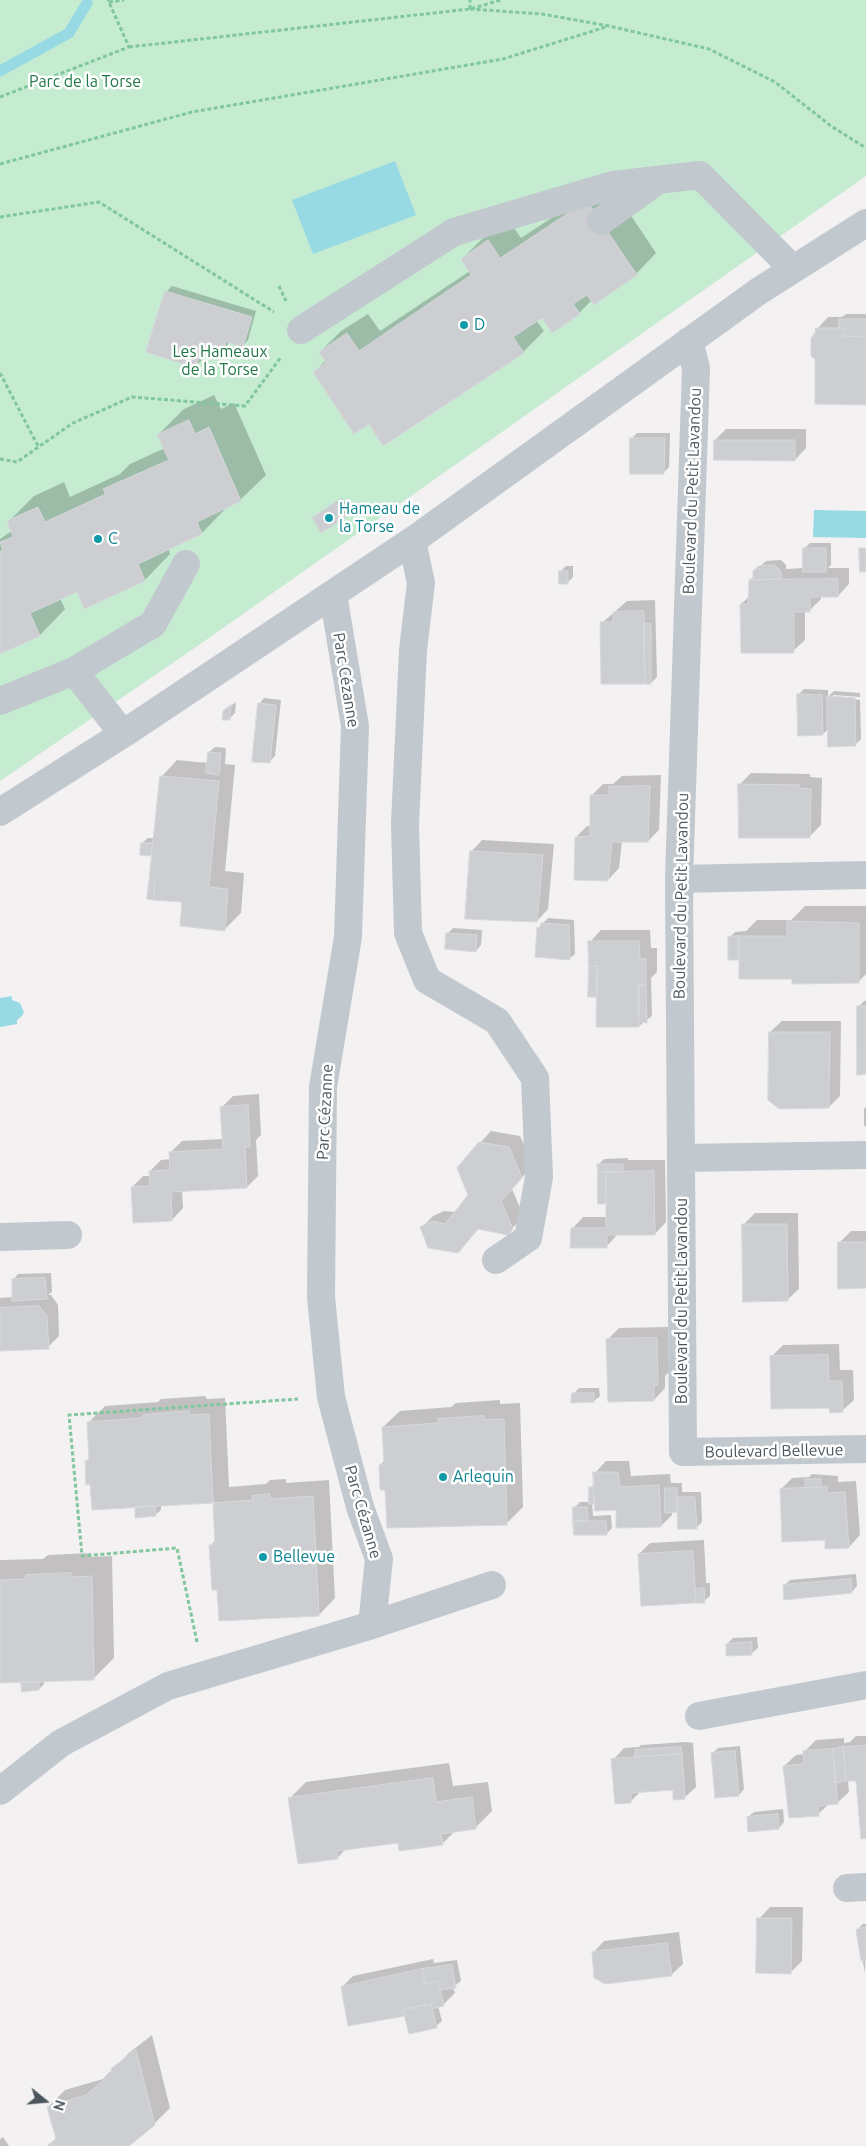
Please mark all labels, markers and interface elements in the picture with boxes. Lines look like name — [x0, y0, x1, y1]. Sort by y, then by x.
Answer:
park label: Parc de la Torse — [29, 72, 141, 92]
place label: D — [474, 315, 485, 335]
marker: D — [458, 319, 470, 331]
park label: Les Hameaux de la Torse — [172, 342, 268, 380]
street label: Boulevard du Petit Lavandou — [679, 387, 705, 595]
place label: Hameau de la Torse — [339, 499, 420, 537]
marker: Hameau de la Torse — [323, 512, 335, 524]
place label: C — [108, 529, 118, 549]
marker: C — [92, 533, 104, 545]
street label: Parc Cézanne — [329, 631, 363, 729]
street label: Boulevard du Petit Lavandou — [670, 793, 692, 999]
street label: Parc Cézanne — [313, 1064, 337, 1160]
street label: Boulevard du Petit Lavandou — [672, 1198, 692, 1404]
street label: Boulevard Bellevue — [704, 1440, 844, 1462]
street label: Parc Cézanne — [341, 1463, 385, 1561]
place label: Arlequin — [453, 1467, 514, 1487]
marker: Arlequin — [437, 1471, 449, 1483]
place label: Bellevue — [273, 1547, 335, 1567]
marker: Bellevue — [257, 1551, 269, 1563]
north arrow — [20, 2076, 70, 2126]
text: N — [50, 2098, 69, 2113]

